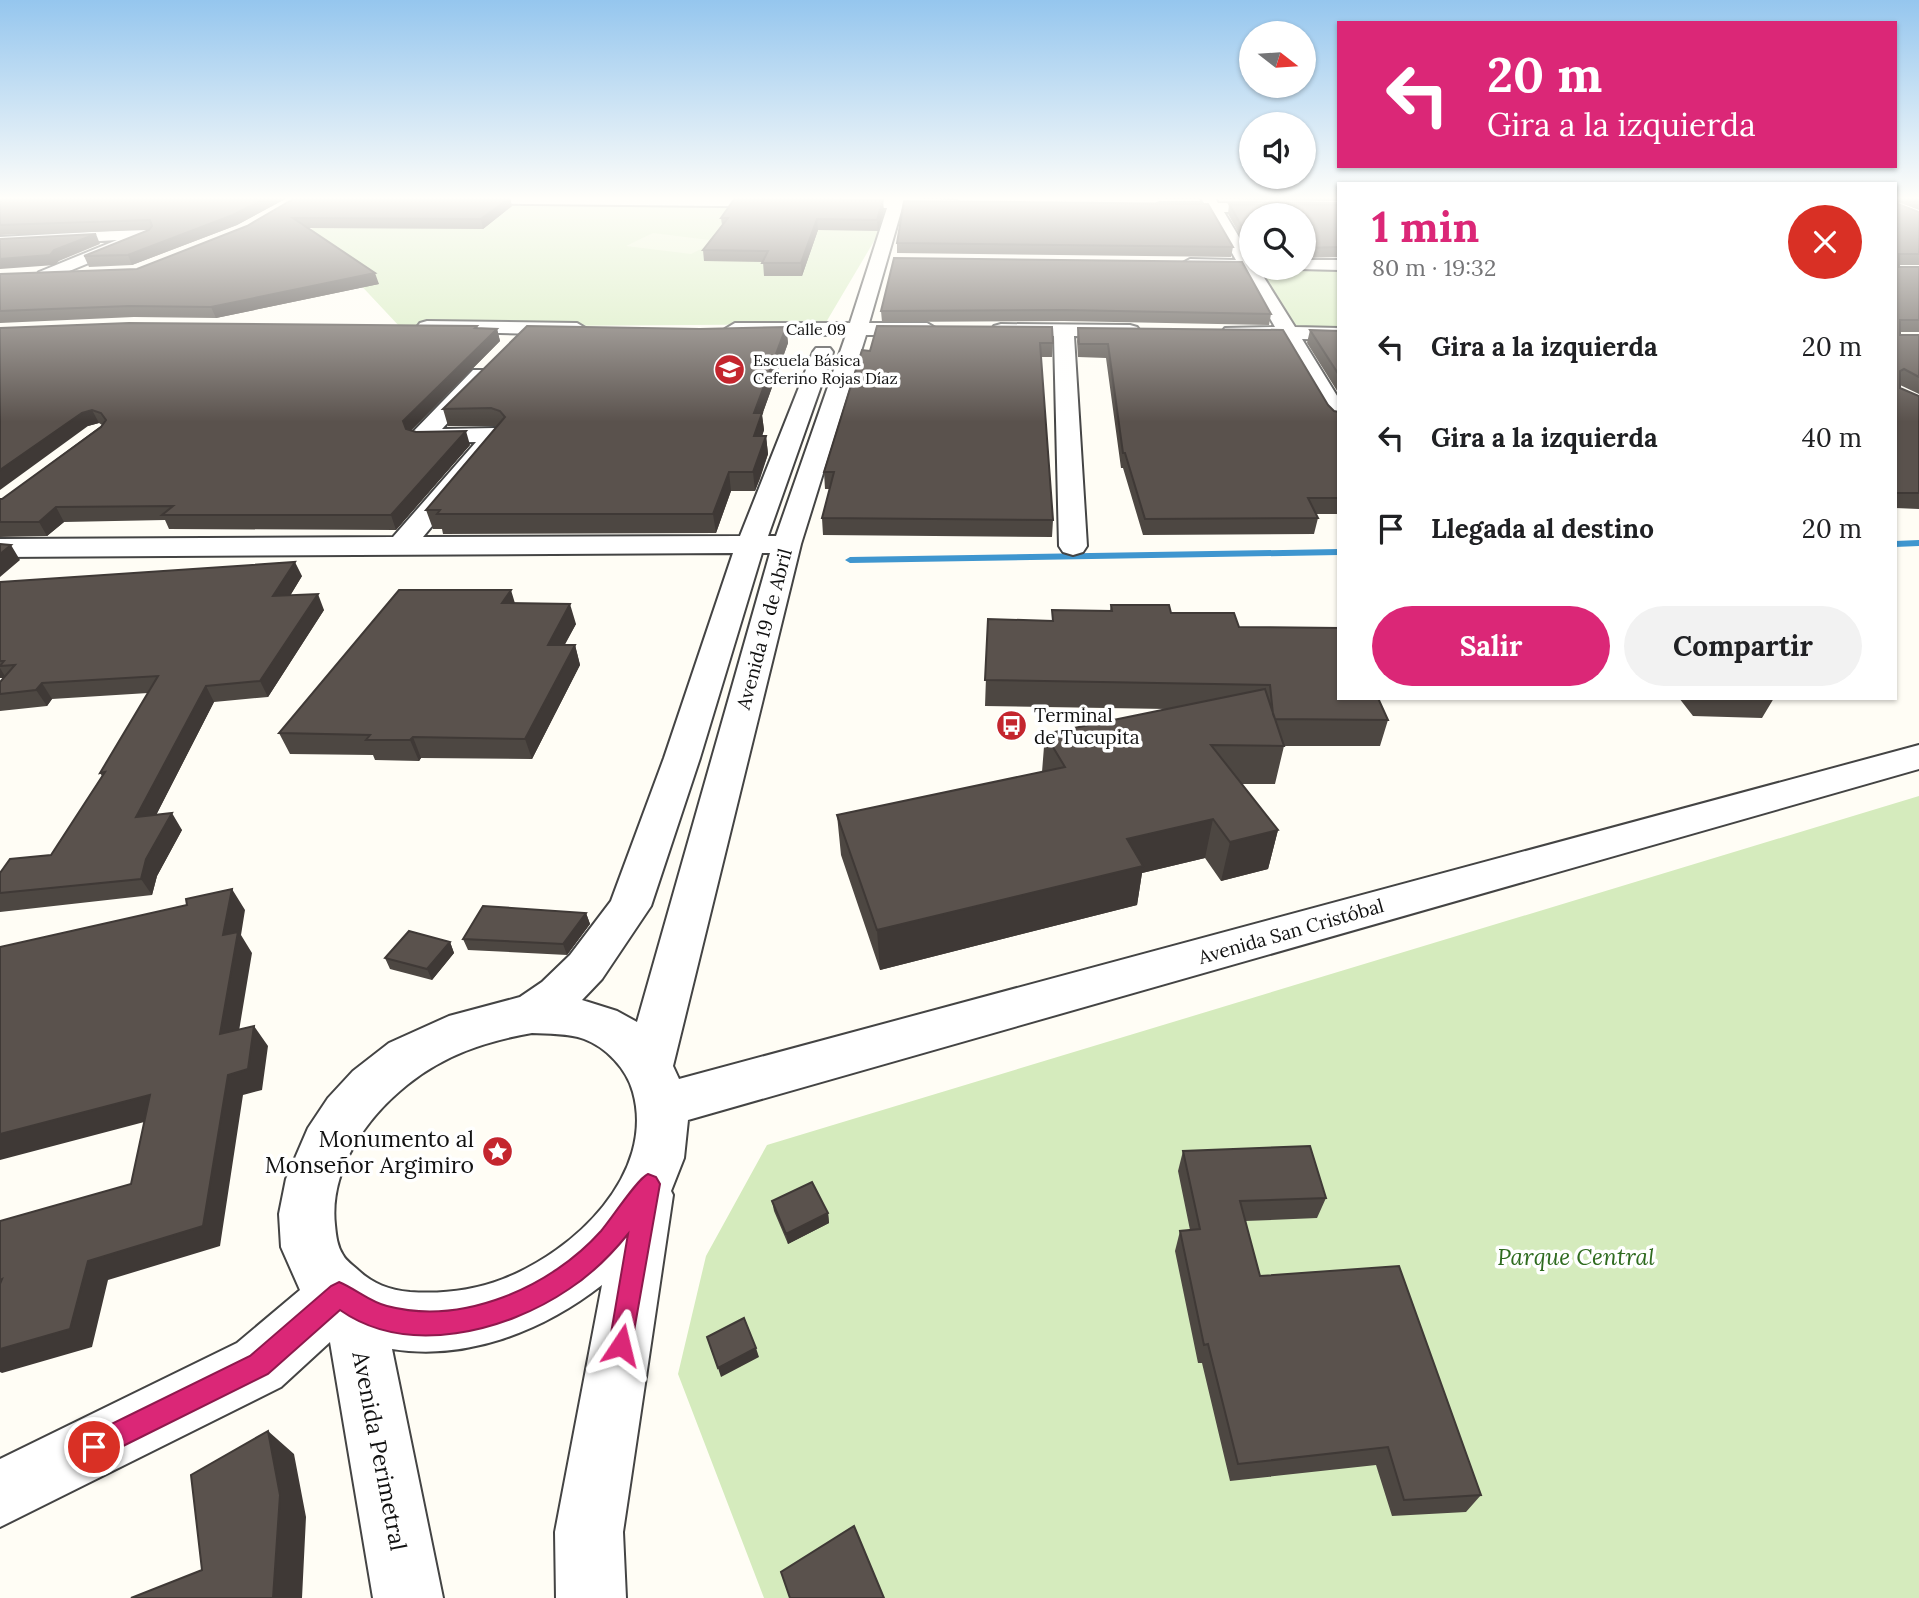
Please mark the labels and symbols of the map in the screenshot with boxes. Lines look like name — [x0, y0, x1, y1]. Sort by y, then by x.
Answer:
north arrow — [1239, 21, 1316, 98]
street label: Calle 09 — [786, 319, 846, 339]
place label: Escuela Básica Ceferino Rojas Díaz — [753, 350, 898, 388]
school or university icon: Escuela Básica Ceferino Rojas Díaz — [713, 352, 747, 386]
street label: Avenida 19 de Abril — [731, 546, 797, 713]
place label: Terminal de Tucupita — [1034, 703, 1140, 749]
bus stop icon: Terminal de Tucupita — [994, 709, 1028, 743]
street label: Avenida San Cristóbal — [1195, 893, 1386, 969]
place label: Monumento al Monseñor Argimiro — [265, 1124, 474, 1179]
place icon: Monumento al Monseñor Argimiro — [480, 1134, 514, 1168]
park label: Parque Central — [1497, 1242, 1655, 1271]
position arrow — [584, 1308, 658, 1382]
street label: Avenida Perimetral — [346, 1348, 414, 1553]
pin — [64, 1417, 124, 1477]

